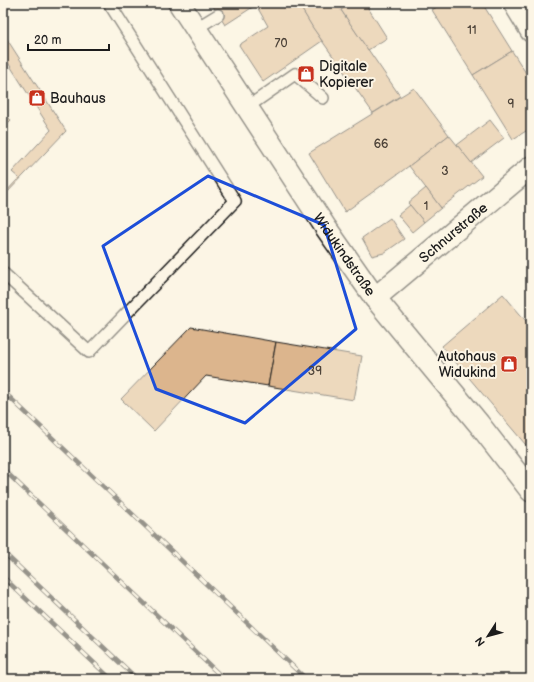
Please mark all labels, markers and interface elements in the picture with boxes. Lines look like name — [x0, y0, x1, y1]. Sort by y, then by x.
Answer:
house number: 11 — [467, 23, 477, 38]
scale bar — [28, 26, 109, 52]
text: 20 m — [34, 33, 61, 48]
house number: 70 — [275, 36, 287, 51]
place label: Digitale Kopierer — [319, 58, 375, 91]
shop icon: Digitale Kopierer — [296, 64, 316, 84]
shop icon: Bauhaus — [27, 88, 47, 108]
place label: Bauhaus — [50, 90, 106, 107]
house number: 9 — [508, 97, 515, 112]
house number: 66 — [374, 137, 388, 152]
house number: 3 — [441, 164, 449, 179]
street label: Schnurstraße — [415, 199, 491, 266]
house number: 1 — [424, 199, 428, 214]
street label: Widukindstraße — [310, 210, 379, 299]
place label: Autohaus Widukind — [438, 348, 496, 381]
shop icon: Autohaus Widukind — [499, 354, 519, 374]
house number: 39 — [308, 364, 322, 379]
north arrow — [468, 616, 508, 656]
text: N — [473, 634, 488, 649]

